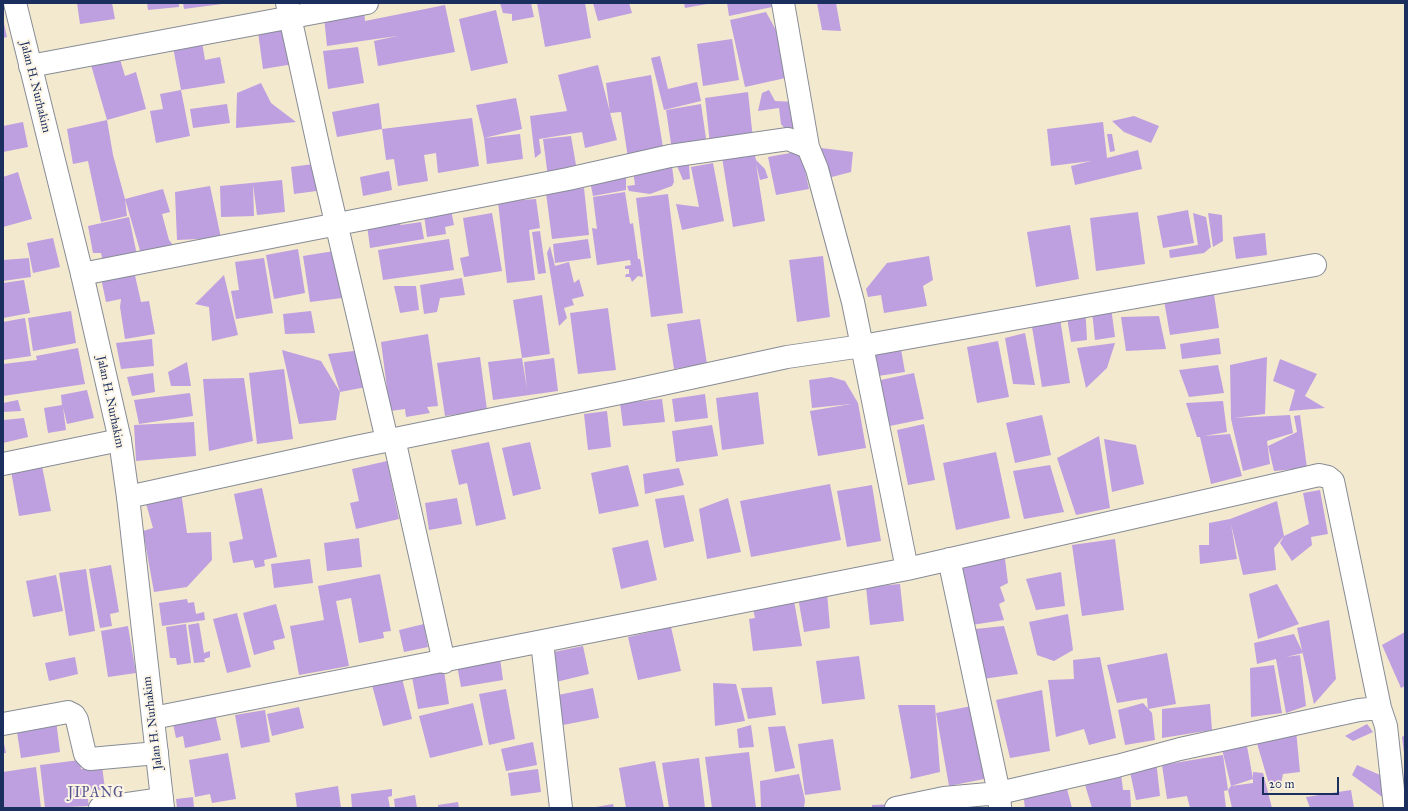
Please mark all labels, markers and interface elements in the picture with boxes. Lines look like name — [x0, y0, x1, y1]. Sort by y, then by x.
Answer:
street label: Jalan H. Nurhakim — [17, 40, 53, 134]
street label: Jalan H. Nurhakim — [93, 355, 127, 449]
street label: Jalan H. Nurhakim — [140, 675, 166, 771]
scale bar — [1264, 769, 1341, 795]
text: 20 m — [1269, 777, 1295, 791]
district label: JIPANG — [68, 786, 124, 802]

